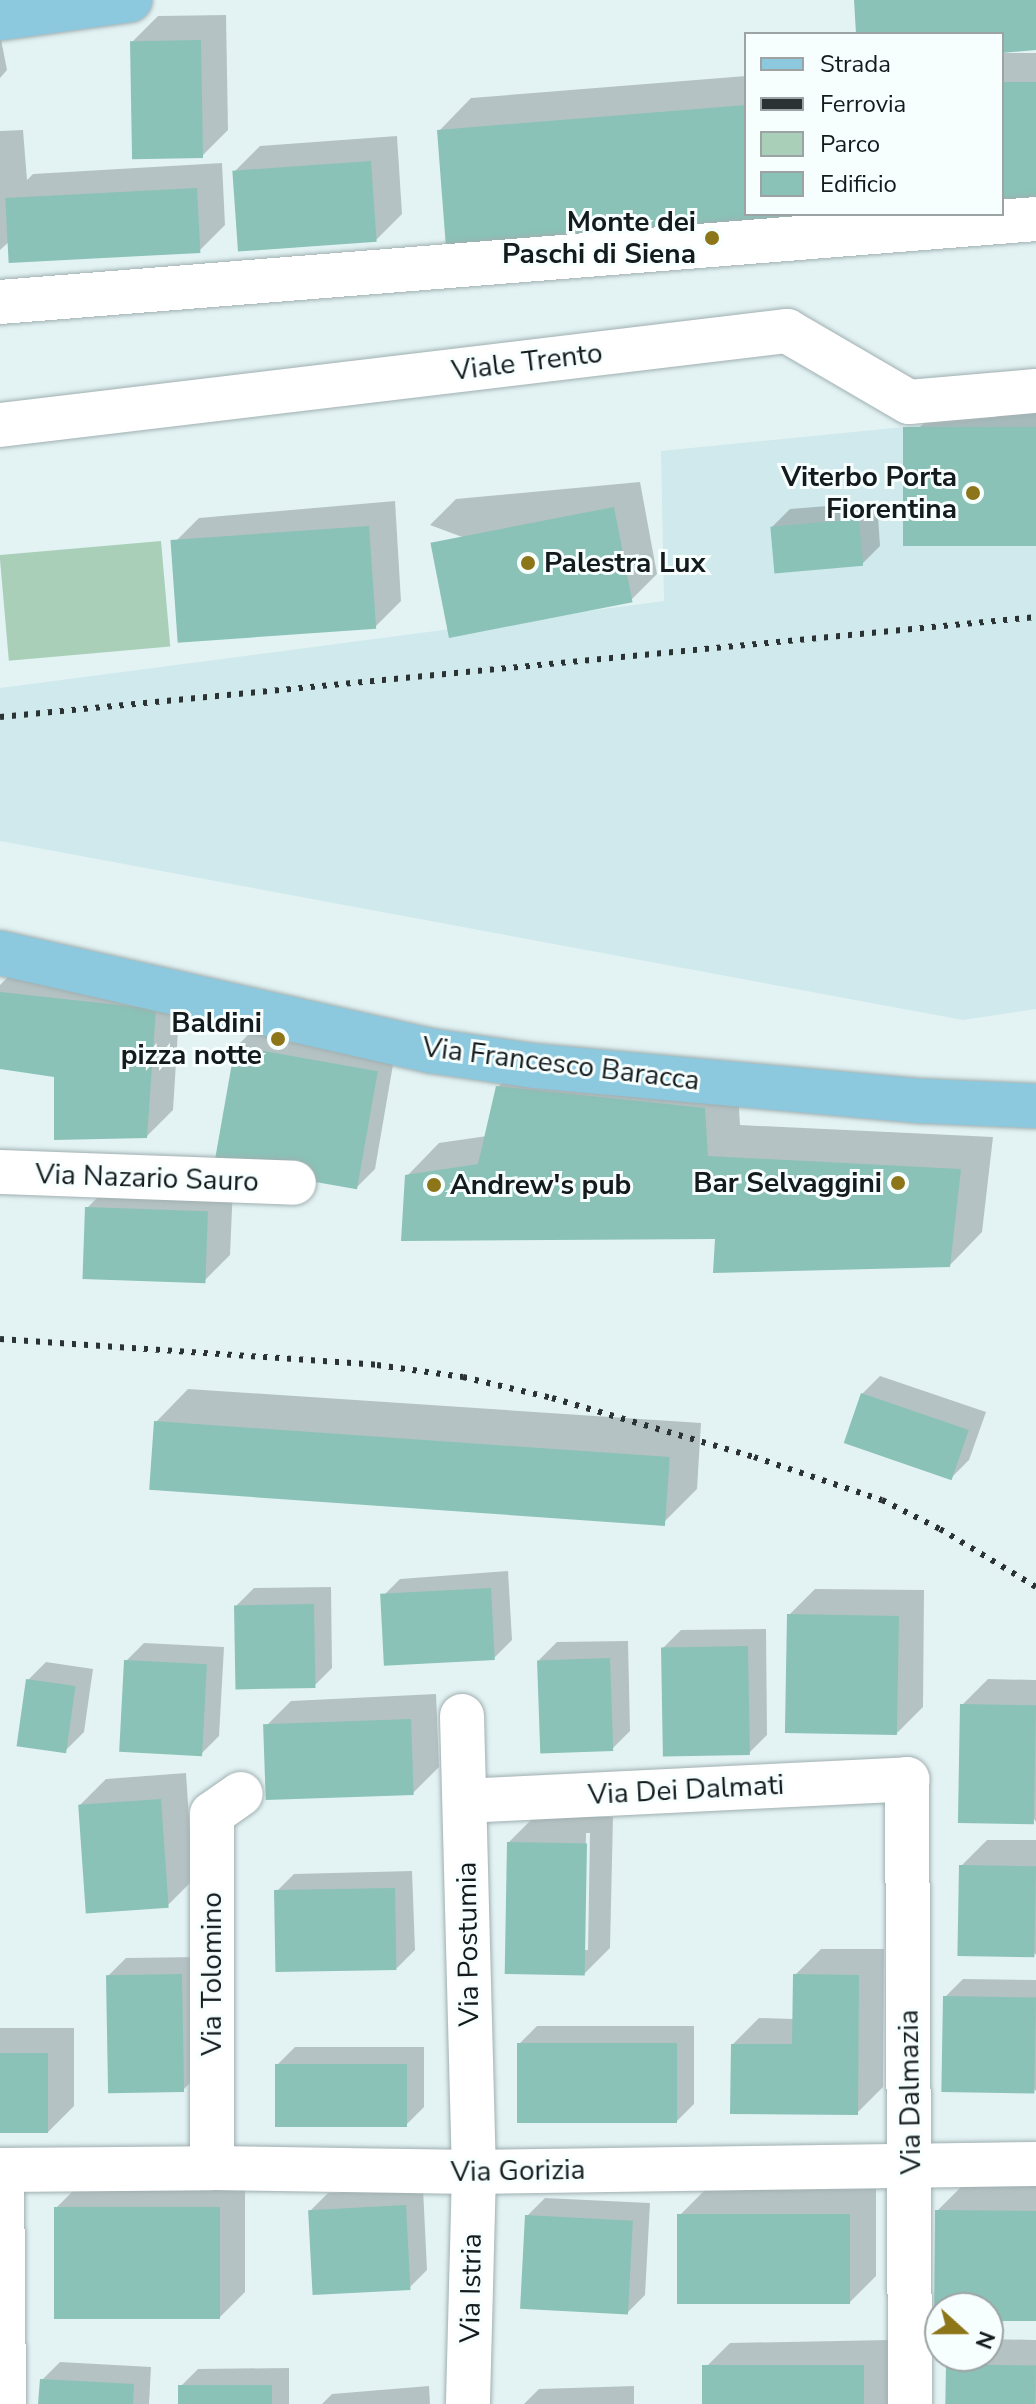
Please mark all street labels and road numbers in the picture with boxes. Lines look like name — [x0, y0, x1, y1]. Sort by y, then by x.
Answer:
street label: Viale Trento — [450, 336, 604, 388]
street label: Via Francesco Baracca — [421, 1030, 701, 1098]
street label: Via Nazario Sauro — [35, 1157, 259, 1199]
street label: Via Dei Dalmati — [587, 1768, 785, 1812]
street label: Via Postumia — [450, 1861, 486, 2027]
street label: Via Tolomino — [195, 1892, 229, 2056]
street label: Via Dalmazia — [892, 2009, 928, 2175]
street label: Via Gorizia — [450, 2153, 586, 2189]
street label: Via Istria — [453, 2233, 489, 2343]

